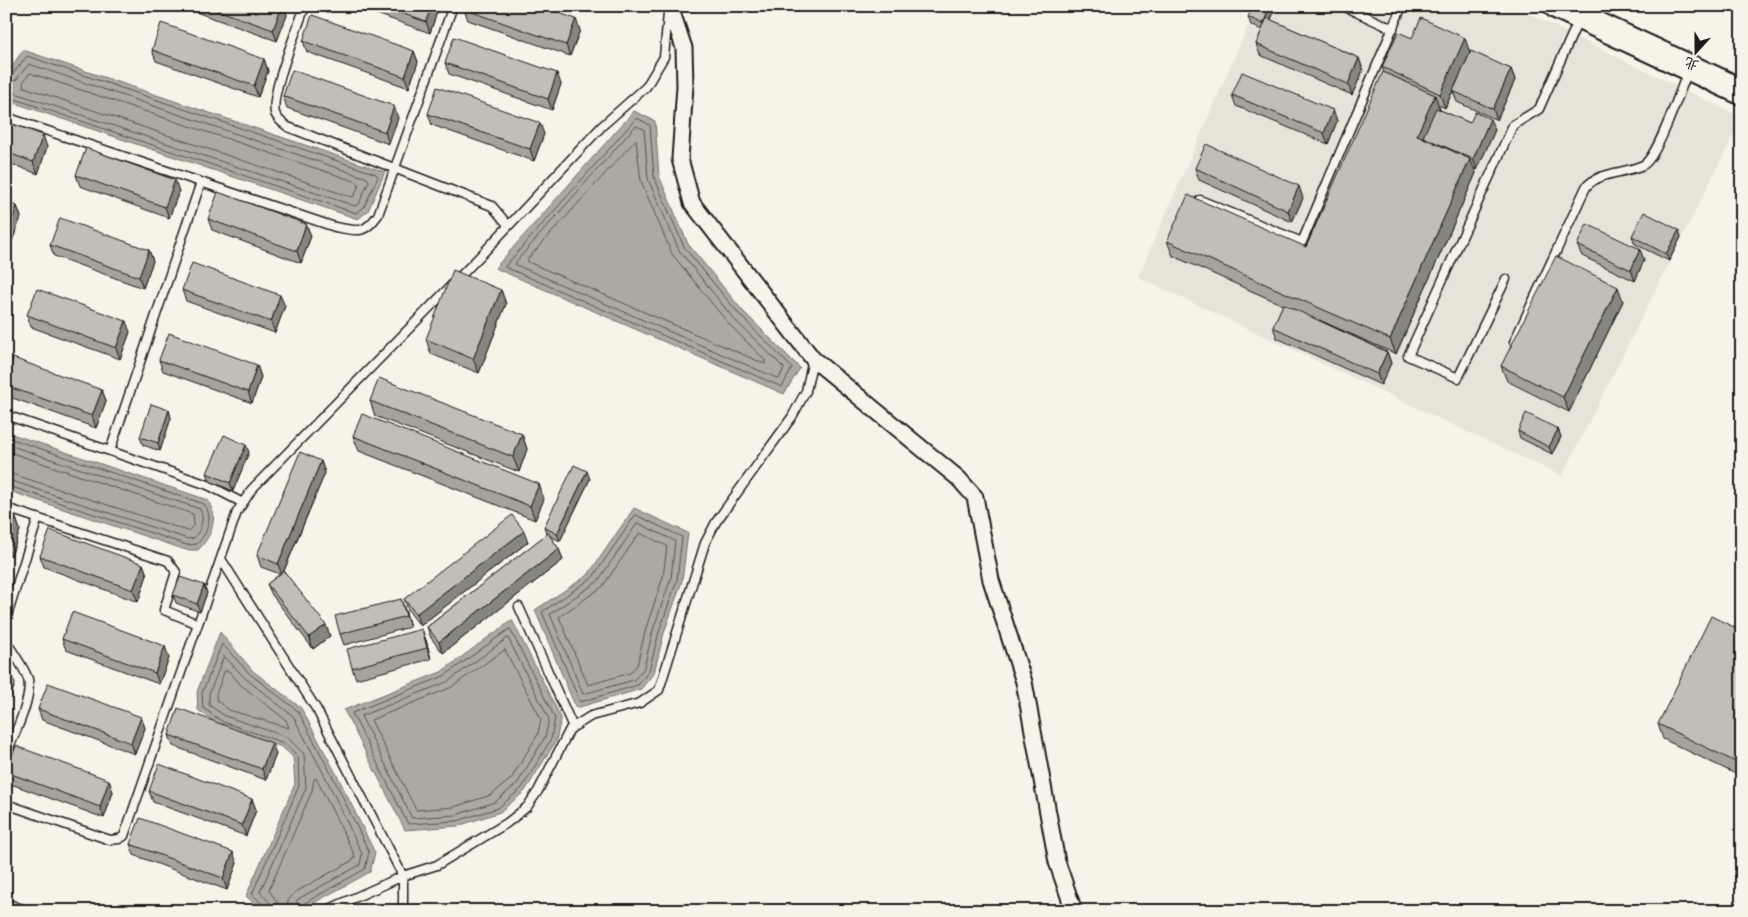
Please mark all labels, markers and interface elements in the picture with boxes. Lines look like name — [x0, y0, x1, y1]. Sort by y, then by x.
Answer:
north arrow — [1670, 28, 1720, 78]
text: 北 — [1682, 53, 1701, 74]

